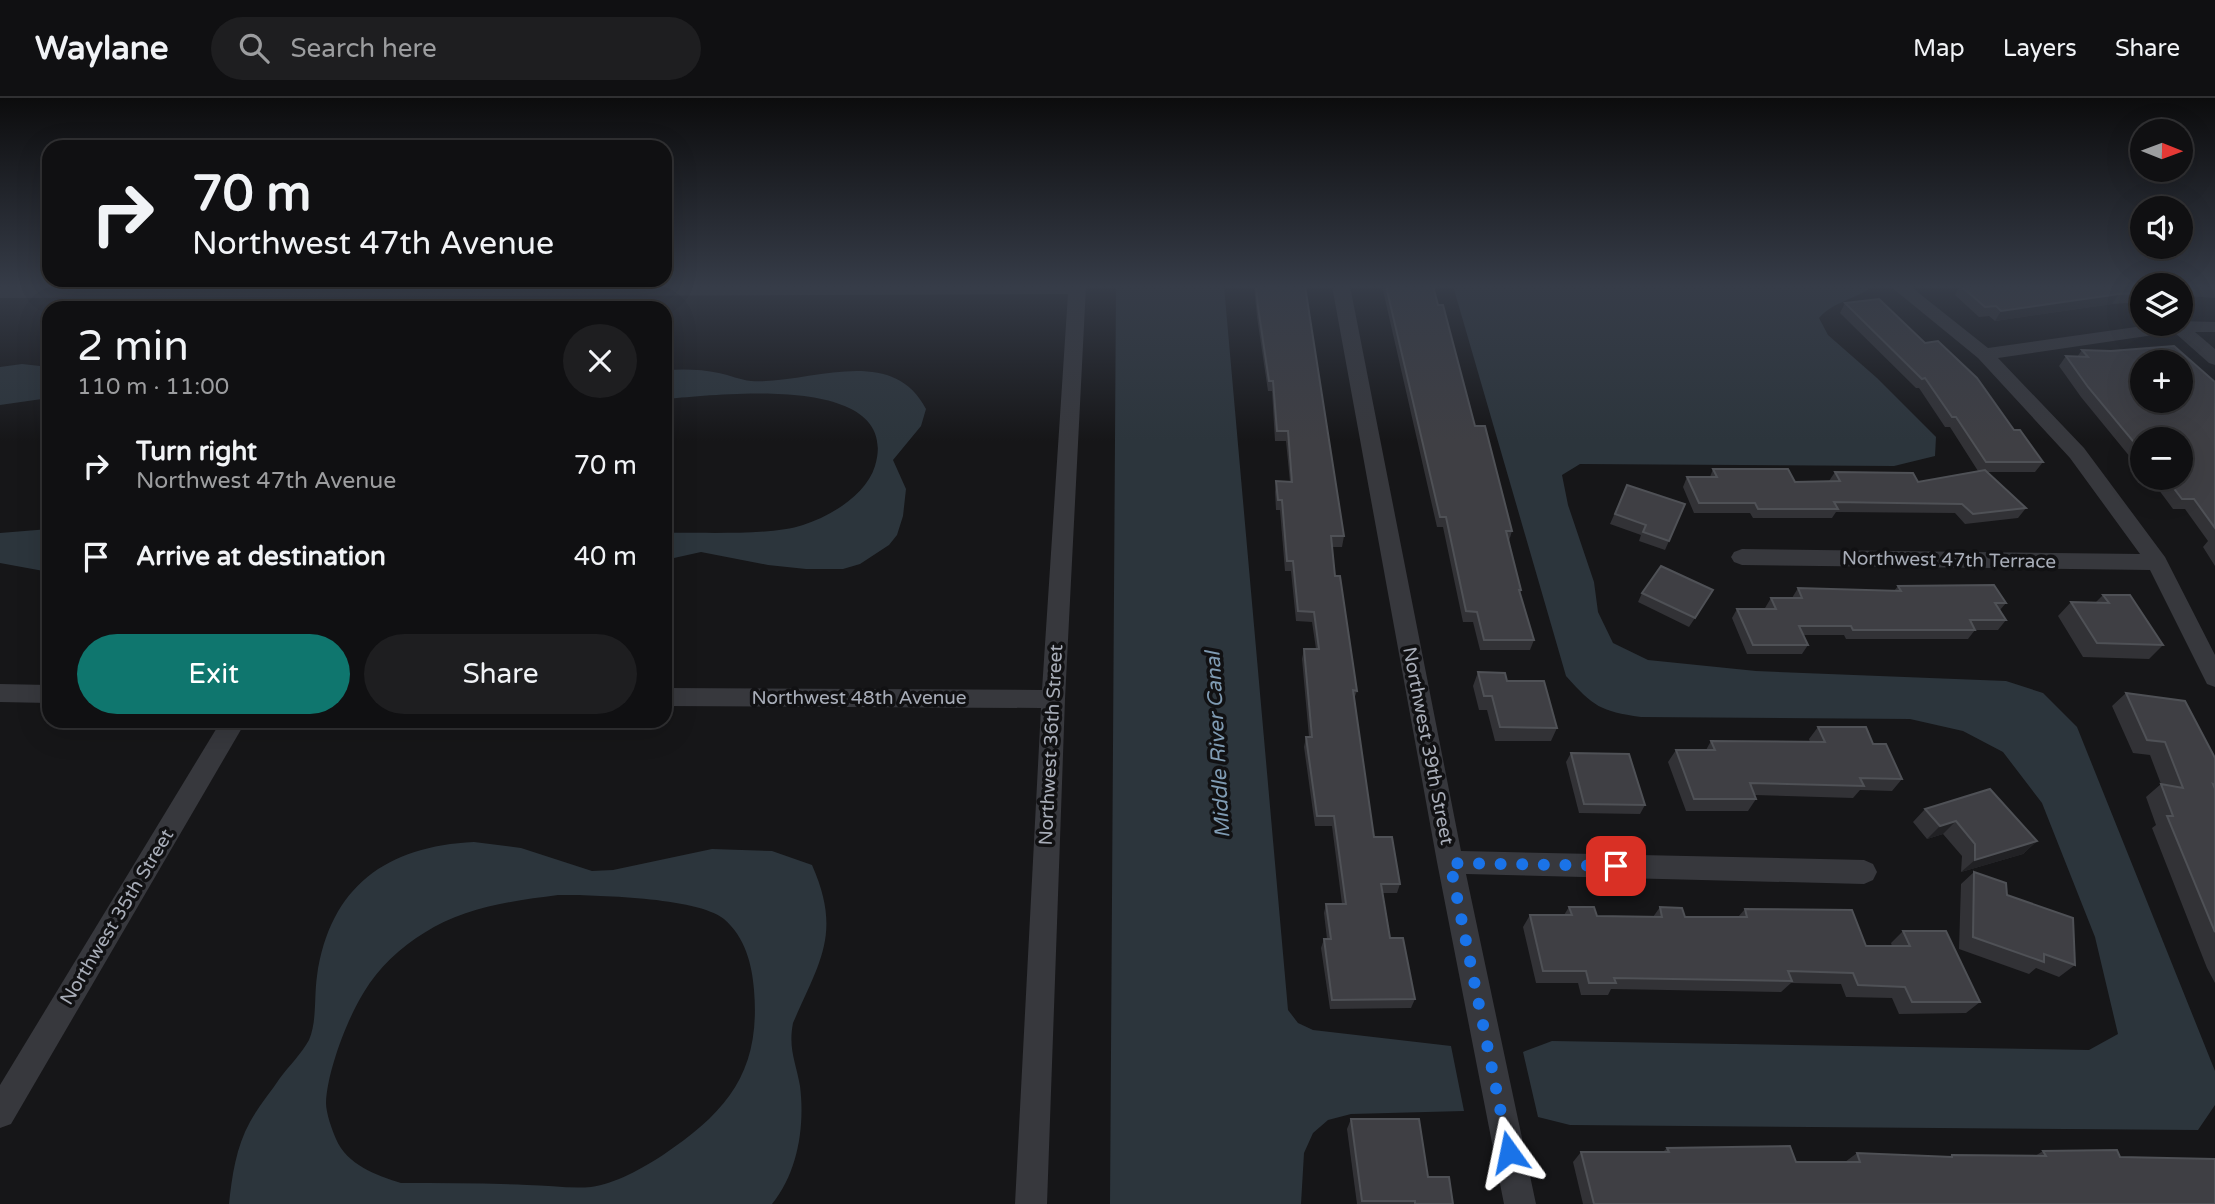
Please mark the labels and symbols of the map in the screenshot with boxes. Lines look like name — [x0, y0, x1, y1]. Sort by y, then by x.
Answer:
north arrow — [2130, 119, 2193, 182]
street label: Northwest 47th Terrace — [1842, 547, 2056, 573]
street label: Northwest 36th Street — [1035, 644, 1067, 846]
street label: Northwest 39th Street — [1398, 645, 1458, 847]
water label: Middle River Canal — [1200, 648, 1235, 839]
street label: Northwest 48th Avenue — [751, 687, 967, 709]
street label: Northwest 35th Street — [56, 825, 178, 1009]
pin — [1586, 836, 1646, 896]
position arrow — [1472, 1115, 1546, 1189]

